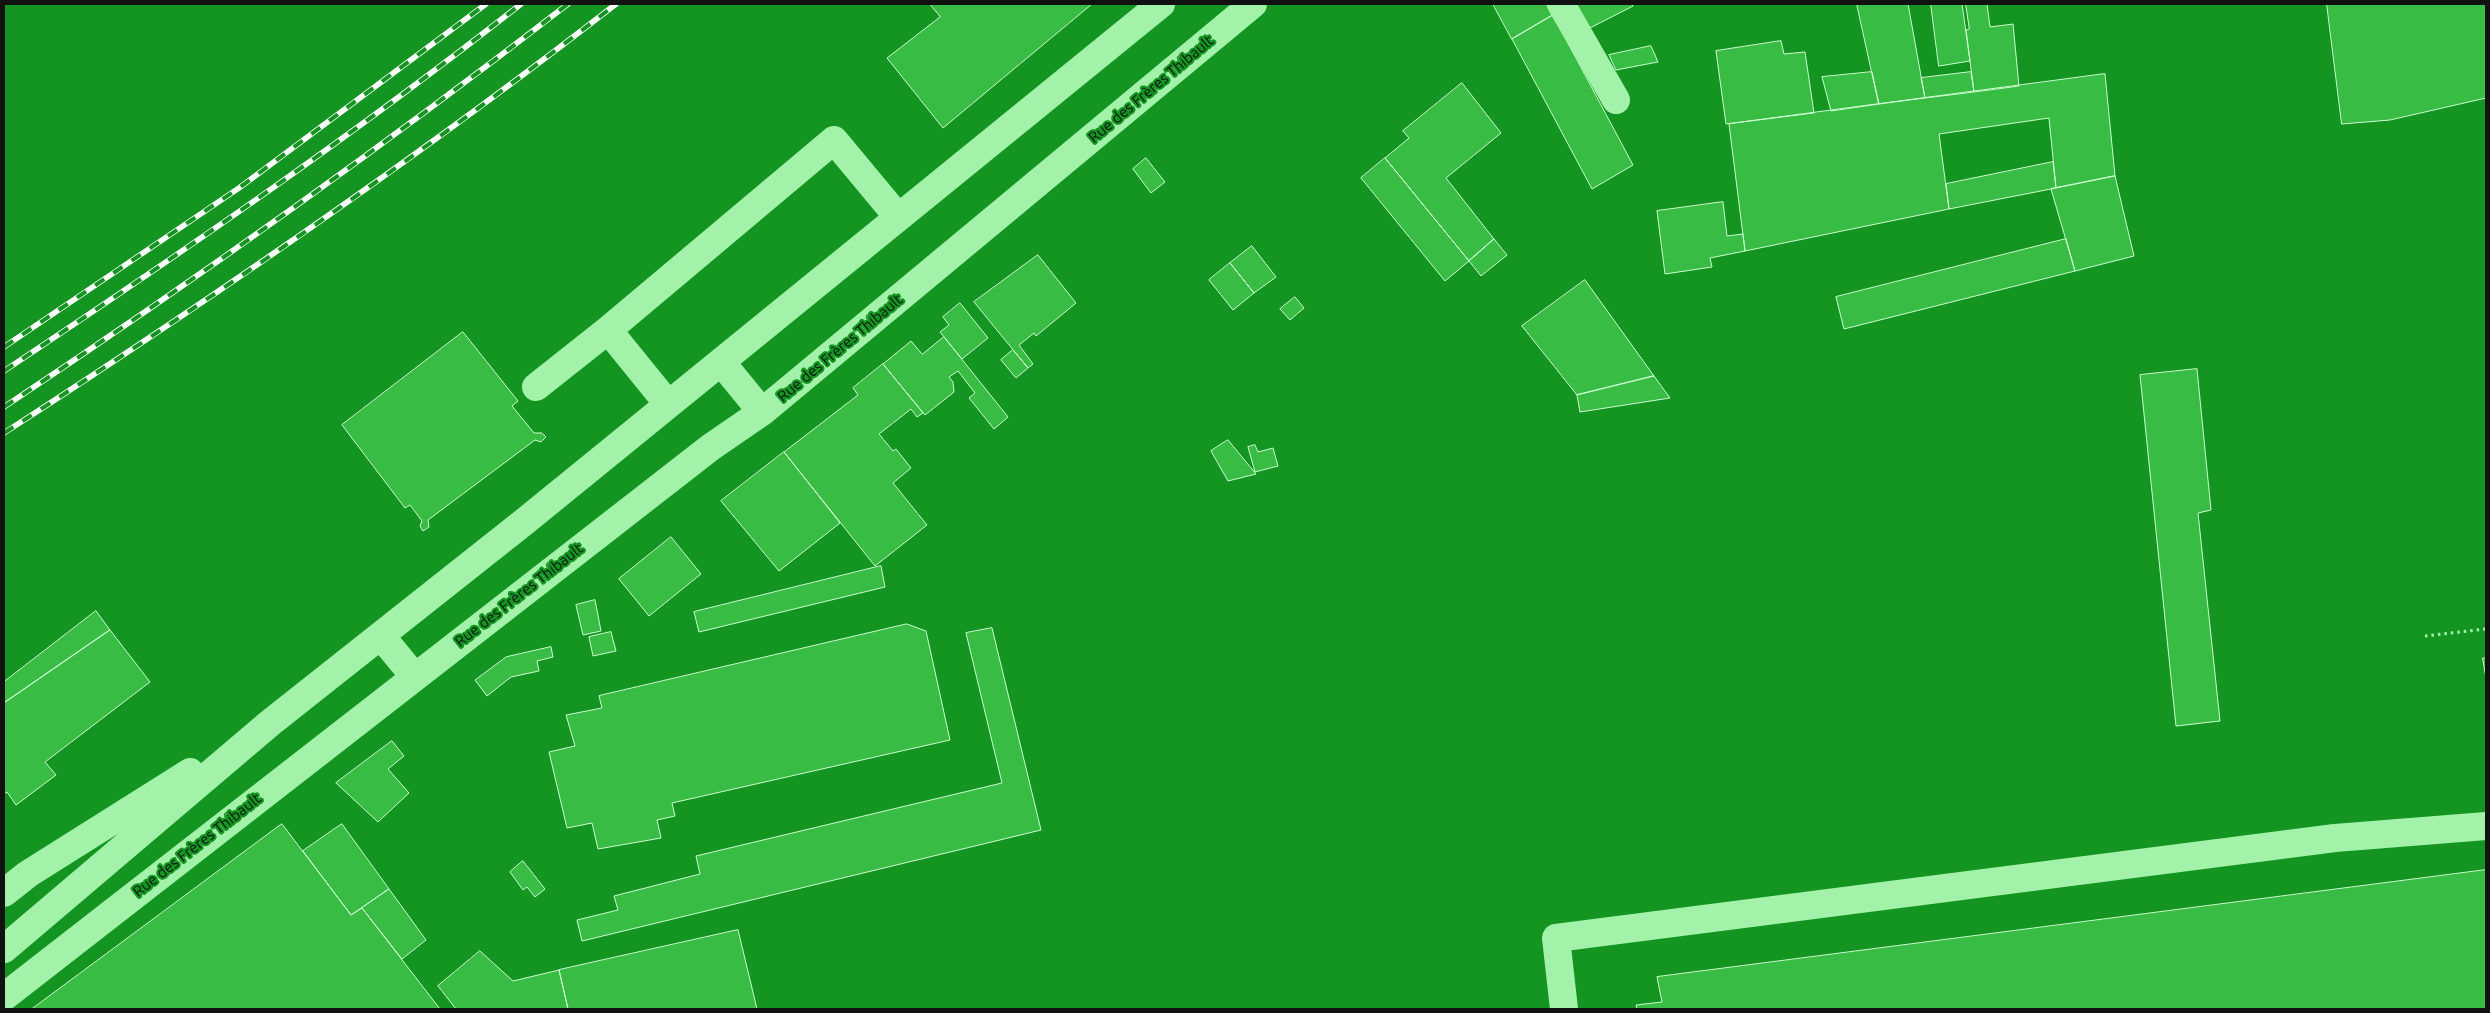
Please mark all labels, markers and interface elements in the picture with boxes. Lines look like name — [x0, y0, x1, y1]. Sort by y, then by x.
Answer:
street label: Rue des Frères Thibault — [1085, 31, 1217, 147]
street label: Rue des Frères Thibault — [774, 290, 906, 406]
street label: Rue des Frères Thibault — [451, 539, 587, 651]
street label: Rue des Frères Thibault — [129, 789, 265, 901]

